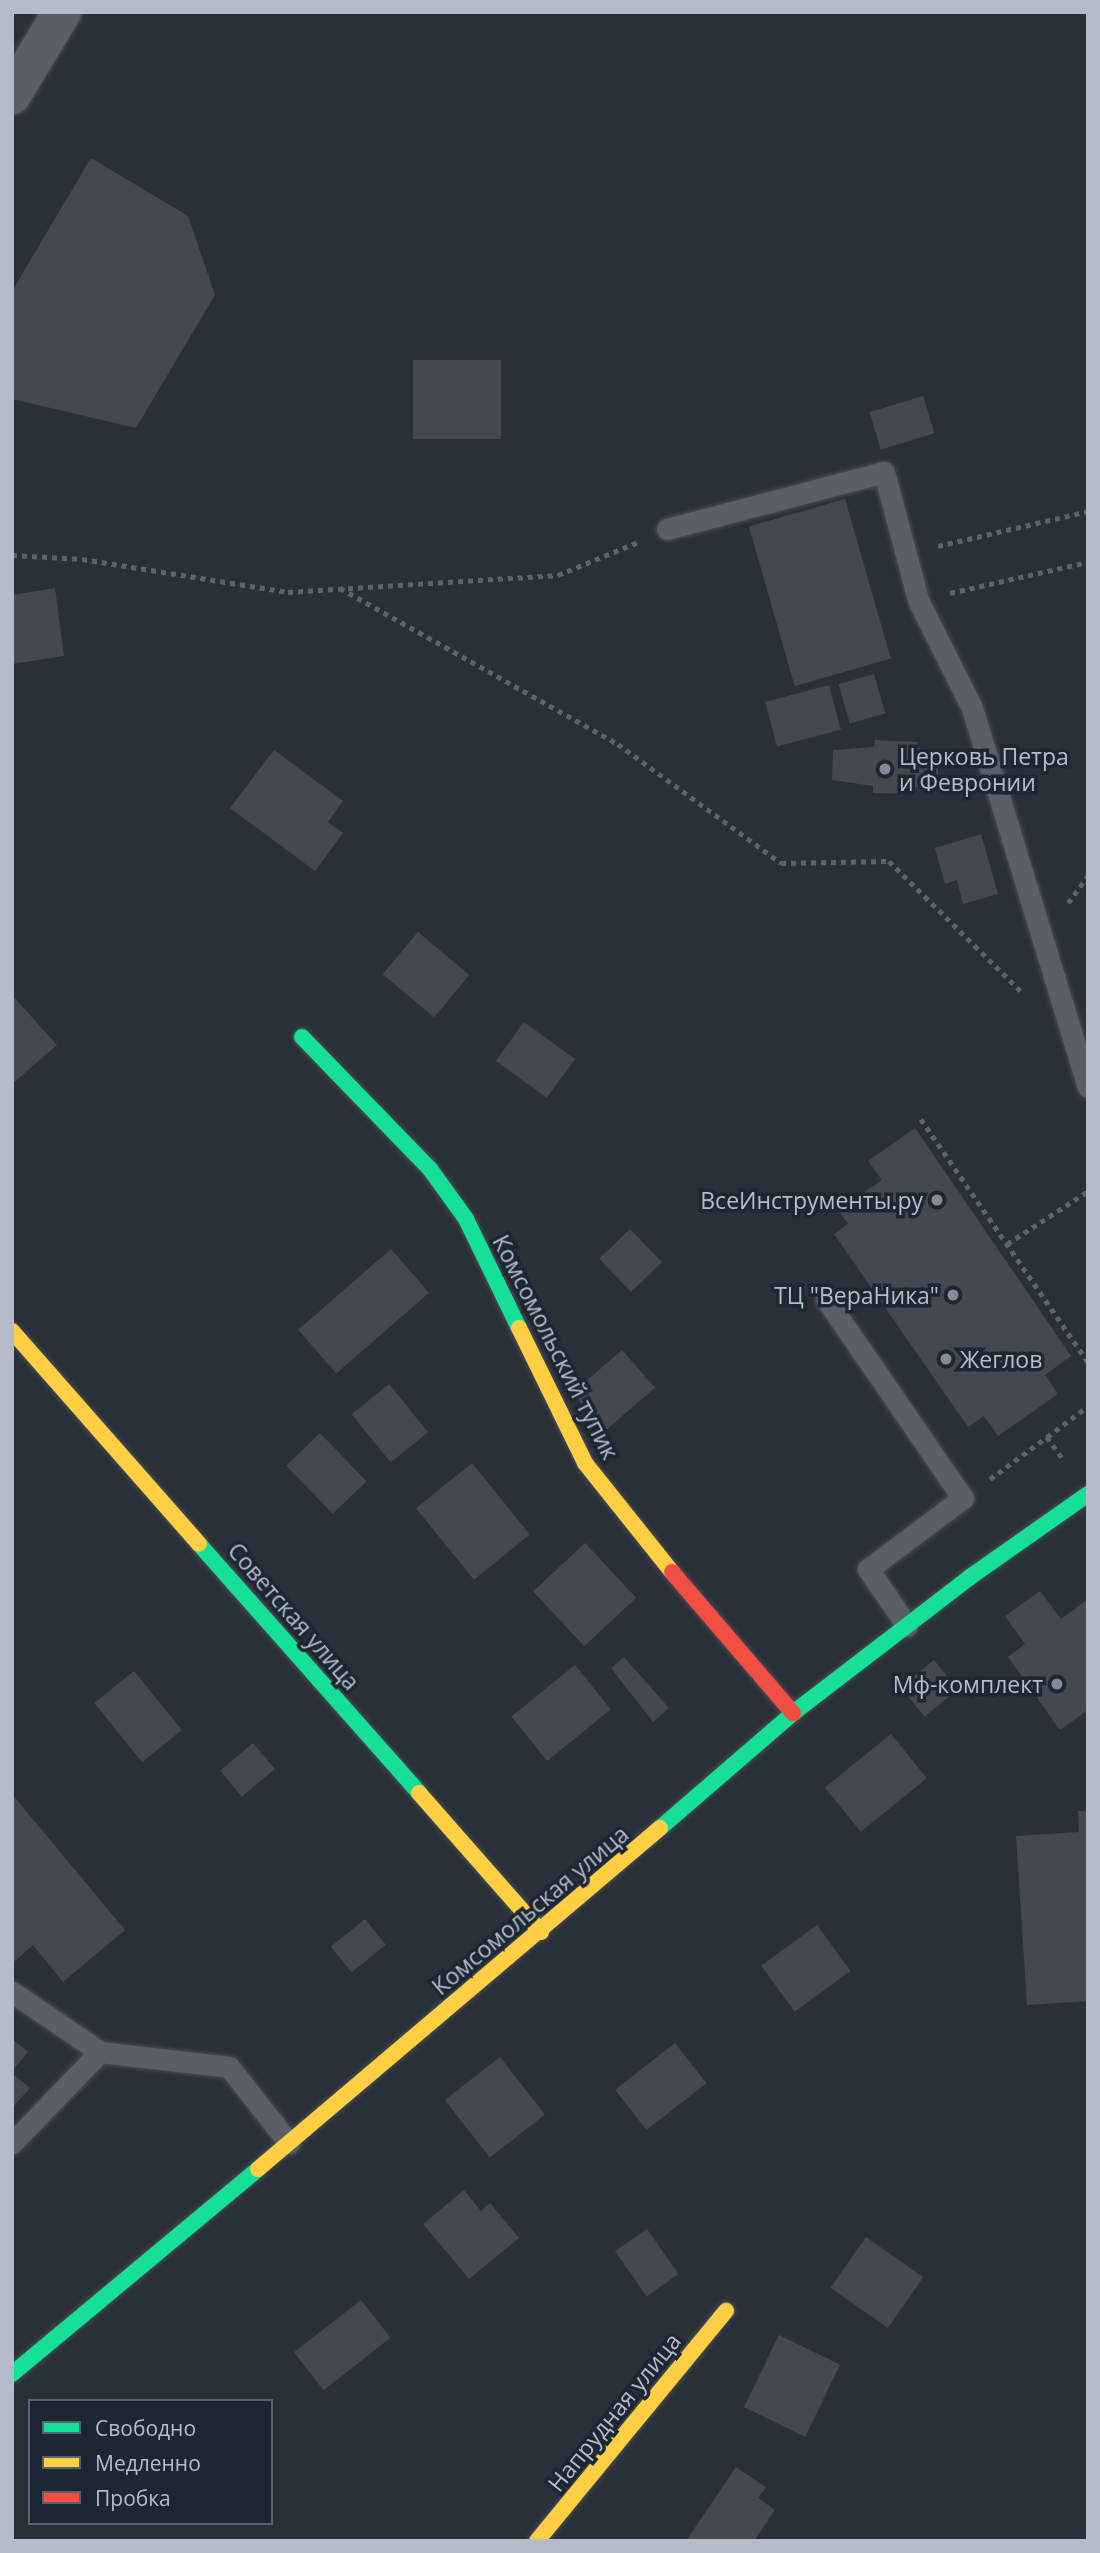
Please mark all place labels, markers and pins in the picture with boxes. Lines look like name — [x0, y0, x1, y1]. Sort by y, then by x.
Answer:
place label: Церковь Петра и Февронии — [899, 742, 1069, 796]
marker: Церковь Петра и Февронии — [877, 761, 893, 777]
place label: ВсеИнструменты.ру — [700, 1186, 923, 1214]
marker: ВсеИнструменты.ру — [929, 1192, 945, 1208]
place label: ТЦ "ВераНика" — [774, 1281, 939, 1309]
marker: ТЦ "ВераНика" — [945, 1287, 961, 1303]
place label: Жеглов — [960, 1345, 1042, 1373]
marker: Жеглов — [938, 1351, 954, 1367]
place label: Мф-комплект — [893, 1670, 1043, 1698]
marker: Мф-комплект — [1049, 1676, 1065, 1692]

